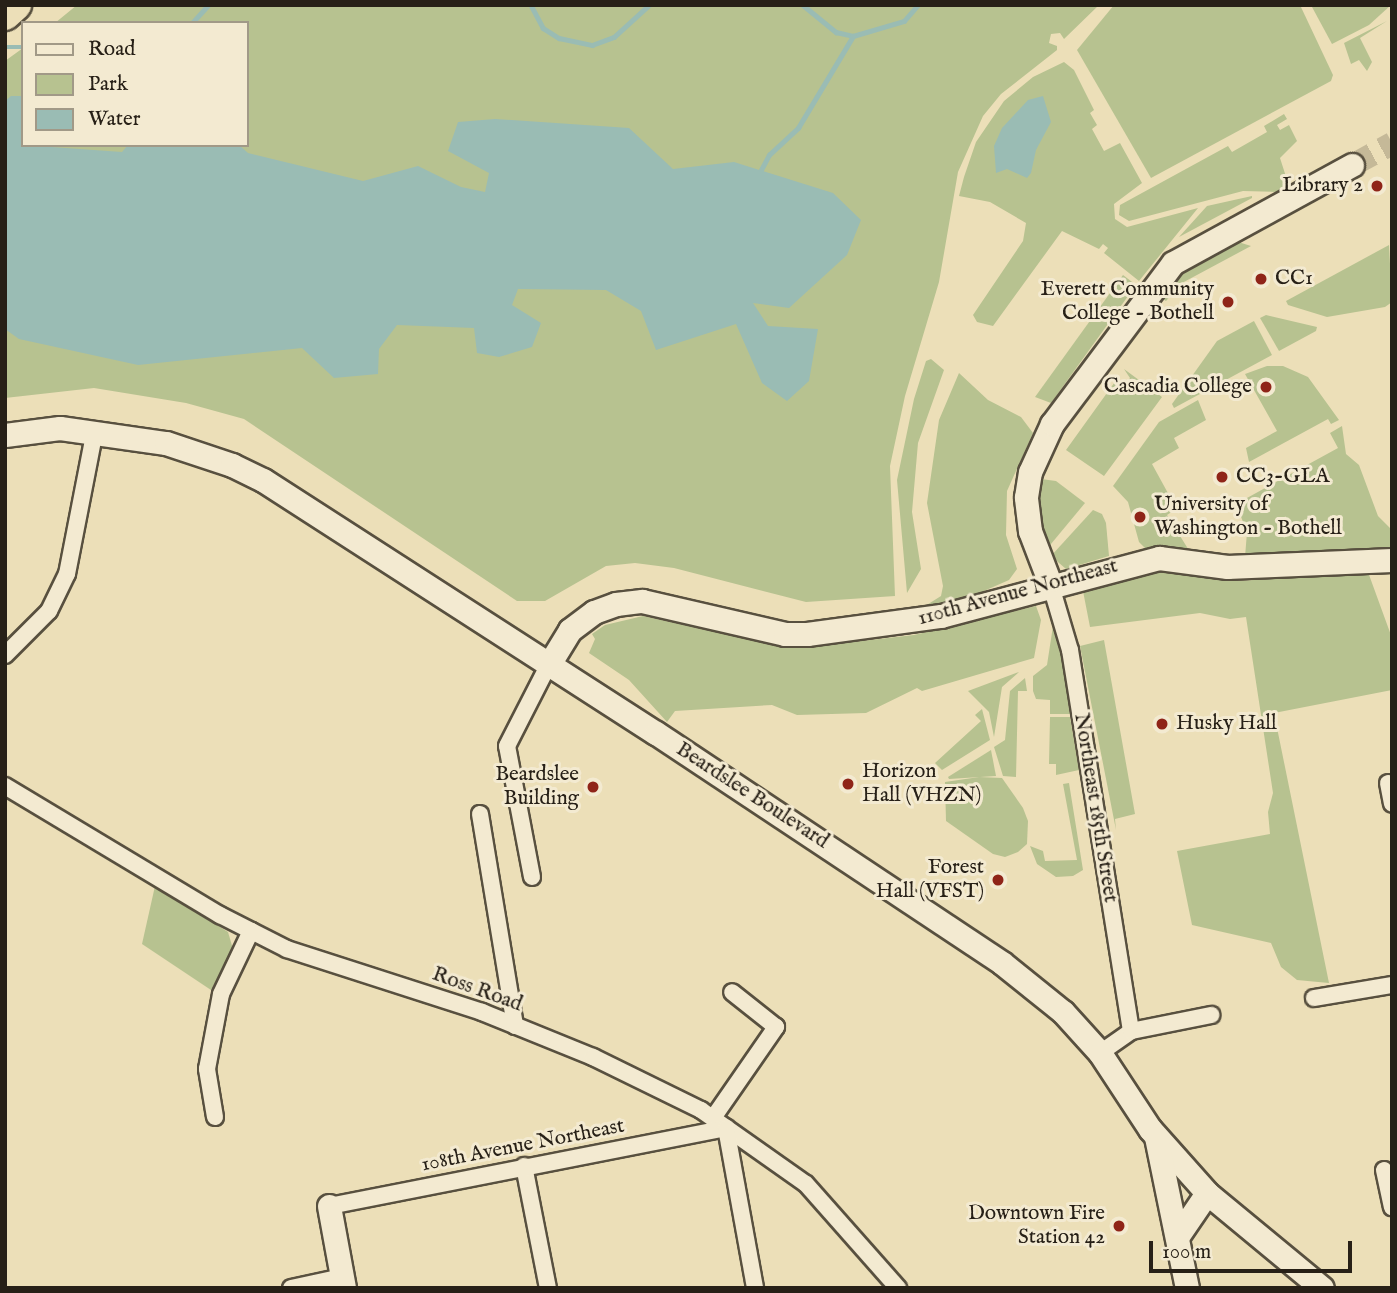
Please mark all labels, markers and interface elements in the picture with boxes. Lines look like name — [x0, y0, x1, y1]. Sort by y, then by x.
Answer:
legend — [21, 21, 248, 147]
text: Road — [88, 36, 135, 63]
text: Park — [88, 71, 128, 98]
text: Water — [88, 106, 140, 133]
place label: Library 2 — [1282, 173, 1363, 199]
marker: Library 2 — [1369, 178, 1385, 194]
place label: CC1 — [1275, 266, 1313, 292]
marker: CC1 — [1253, 271, 1269, 287]
place label: Everett Community College - Bothell — [1041, 277, 1214, 327]
marker: Everett Community College - Bothell — [1220, 294, 1236, 310]
place label: Cascadia College — [1104, 374, 1252, 400]
marker: Cascadia College — [1258, 379, 1274, 395]
place label: CC3-GLA — [1236, 464, 1329, 490]
marker: CC3-GLA — [1214, 469, 1230, 485]
place label: University of Washington - Bothell — [1154, 492, 1342, 542]
marker: University of Washington - Bothell — [1132, 509, 1148, 525]
street label: 110th Avenue Northeast — [915, 554, 1121, 632]
street label: Northeast 185th Street — [1068, 711, 1122, 905]
place label: Husky Hall — [1176, 711, 1277, 737]
marker: Husky Hall — [1154, 716, 1170, 732]
street label: Beardslee Boulevard — [671, 737, 833, 855]
place label: Horizon Hall (VHZN) — [862, 759, 981, 809]
place label: Beardslee Building — [495, 762, 579, 812]
marker: Horizon Hall (VHZN) — [840, 776, 856, 792]
marker: Beardslee Building — [585, 779, 601, 795]
place label: Forest Hall (VFST) — [876, 855, 984, 905]
marker: Forest Hall (VFST) — [990, 872, 1006, 888]
street label: Ross Road — [429, 962, 525, 1018]
street label: 108th Avenue Northeast — [419, 1114, 627, 1178]
place label: Downtown Fire Station 42 — [968, 1201, 1105, 1251]
marker: Downtown Fire Station 42 — [1111, 1218, 1127, 1234]
scale bar — [1152, 1226, 1355, 1270]
text: 100 m — [1162, 1239, 1211, 1266]

